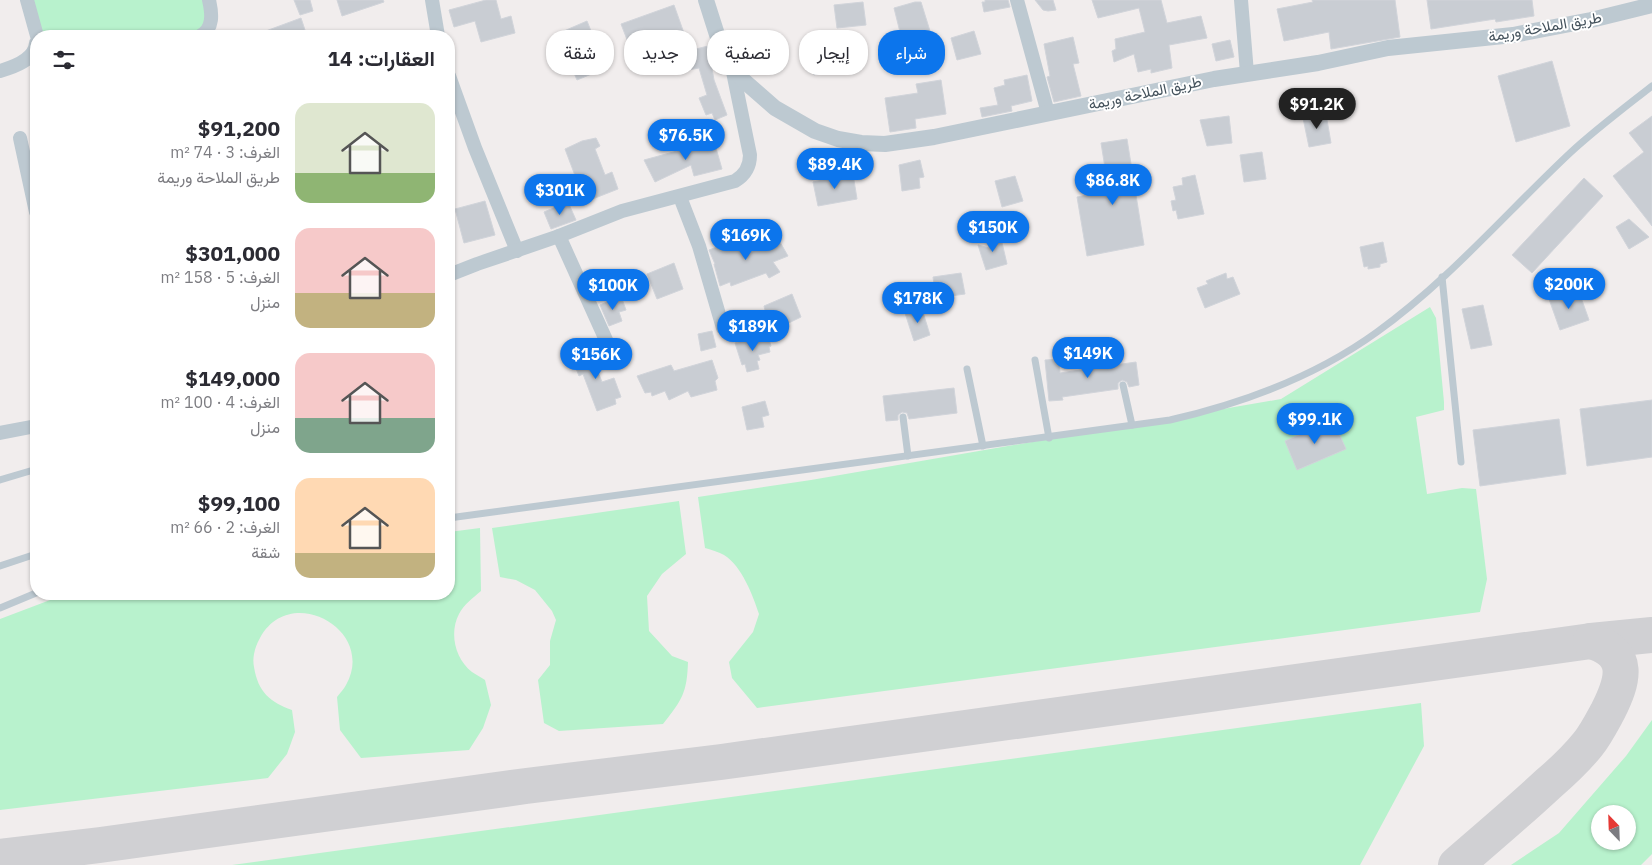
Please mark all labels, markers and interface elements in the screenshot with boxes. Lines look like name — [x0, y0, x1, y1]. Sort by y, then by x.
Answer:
street label: طريق الملاحة وريمة — [1487, 7, 1604, 47]
chip: شقة — [546, 30, 614, 75]
chip: جديد — [624, 30, 697, 75]
chip: تصفية — [707, 30, 789, 75]
chip: إيجار — [799, 30, 868, 75]
chip: شراء — [878, 30, 945, 75]
text: العقارات: 14 — [328, 44, 435, 72]
icon: filters — [50, 46, 78, 74]
street label: طريق الملاحة وريمة — [1087, 71, 1204, 115]
pin: $91.2K — [1276, 88, 1358, 130]
text: $91.2K — [1290, 94, 1344, 114]
text: $91,200 — [198, 114, 280, 142]
pin: $76.5K — [645, 119, 727, 161]
icon: home — [335, 123, 395, 183]
text: $76.5K — [659, 125, 713, 145]
text: الغرف: 3 · 74 m² — [170, 142, 280, 162]
pin: $89.4K — [794, 148, 876, 190]
text: $89.4K — [808, 154, 862, 174]
pin: $86.8K — [1072, 164, 1154, 206]
text: طريق الملاحة وريمة — [157, 167, 280, 187]
text: $86.8K — [1086, 170, 1140, 190]
pin: $301K — [525, 174, 595, 216]
text: $301K — [535, 180, 585, 200]
pin: $150K — [958, 210, 1028, 253]
text: $150K — [968, 217, 1018, 237]
pin: $169K — [711, 218, 781, 261]
text: $169K — [721, 225, 771, 245]
text: $301,000 — [185, 239, 280, 267]
icon: home — [335, 248, 395, 308]
text: الغرف: 5 · 158 m² — [161, 267, 280, 287]
pin: $100K — [578, 268, 648, 311]
pin: $200K — [1534, 268, 1604, 310]
text: $200K — [1544, 274, 1594, 294]
text: $100K — [588, 275, 638, 295]
pin: $178K — [883, 282, 953, 324]
text: $178K — [893, 288, 943, 308]
text: منزل — [250, 292, 280, 312]
pin: $189K — [718, 310, 788, 352]
text: $189K — [728, 316, 778, 336]
pin: $149K — [1053, 336, 1123, 379]
pin: $156K — [561, 338, 631, 380]
text: $149K — [1063, 343, 1113, 363]
text: $156K — [571, 344, 621, 364]
text: $149,000 — [185, 364, 280, 392]
icon: home — [335, 373, 395, 433]
text: الغرف: 4 · 100 m² — [161, 392, 280, 412]
pin: $99.1K — [1274, 402, 1356, 445]
text: $99.1K — [1288, 409, 1342, 429]
text: منزل — [250, 417, 280, 437]
text: $99,100 — [198, 489, 280, 517]
icon: home — [335, 498, 395, 558]
text: الغرف: 2 · 66 m² — [170, 517, 280, 537]
text: شقة — [251, 542, 280, 562]
north arrow — [1591, 805, 1636, 850]
map controls — [1591, 805, 1636, 850]

